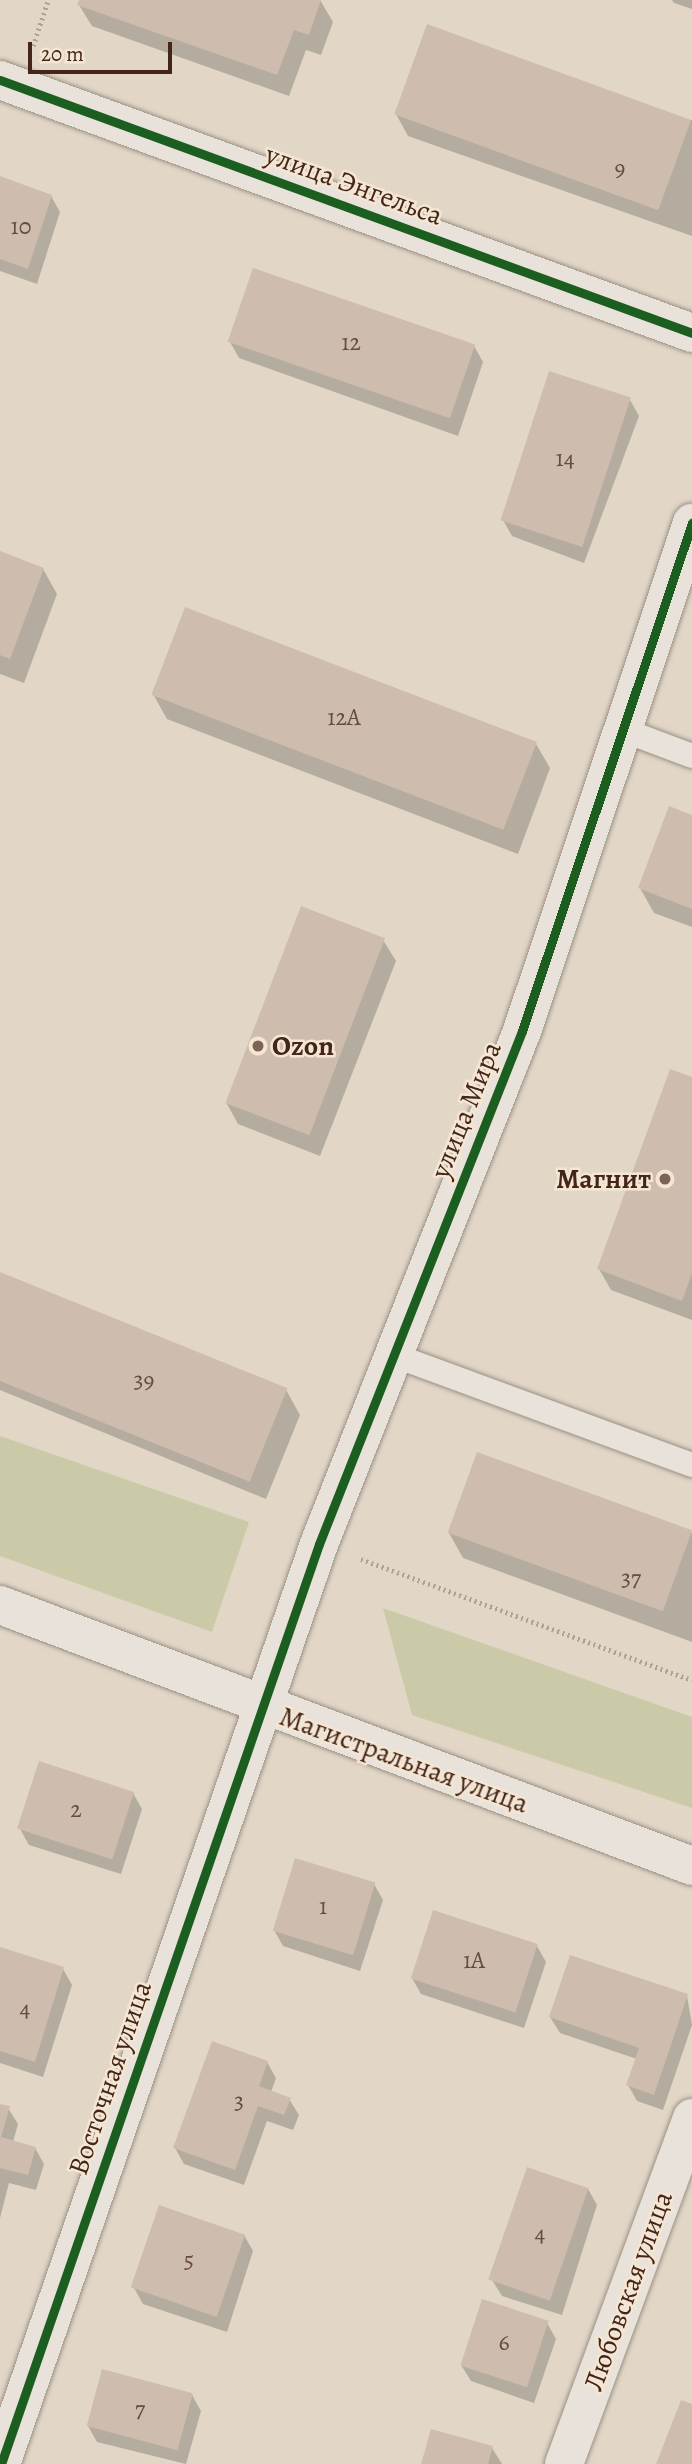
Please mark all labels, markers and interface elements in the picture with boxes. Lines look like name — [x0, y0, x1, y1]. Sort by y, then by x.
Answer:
scale bar — [32, 28, 175, 72]
text: 20 m — [41, 40, 84, 68]
street label: улица Энгельса — [261, 137, 447, 233]
house number: 9 — [615, 155, 625, 183]
house number: 10 — [11, 213, 31, 241]
house number: 12 — [341, 329, 361, 357]
house number: 14 — [555, 445, 575, 473]
house number: 12А — [327, 704, 361, 732]
place label: Ozon — [272, 1029, 334, 1063]
street label: улица Мира — [423, 1037, 509, 1183]
marker: Ozon — [250, 1038, 266, 1054]
place label: Магнит — [556, 1162, 651, 1196]
marker: Магнит — [657, 1171, 673, 1187]
house number: 39 — [134, 1367, 154, 1395]
house number: 37 — [621, 1565, 641, 1593]
street label: Магистральная улица — [275, 1699, 533, 1821]
house number: 2 — [70, 1796, 82, 1824]
house number: 1 — [319, 1893, 327, 1921]
house number: 1А — [463, 1947, 485, 1975]
street label: Восточная улица — [61, 1977, 159, 2179]
house number: 4 — [20, 1995, 30, 2023]
house number: 3 — [234, 2088, 244, 2116]
street label: Любовская улица — [576, 2186, 680, 2396]
house number: 4 — [535, 2220, 545, 2248]
house number: 5 — [184, 2247, 194, 2275]
house number: 6 — [498, 2329, 510, 2357]
house number: 7 — [135, 2396, 145, 2424]

